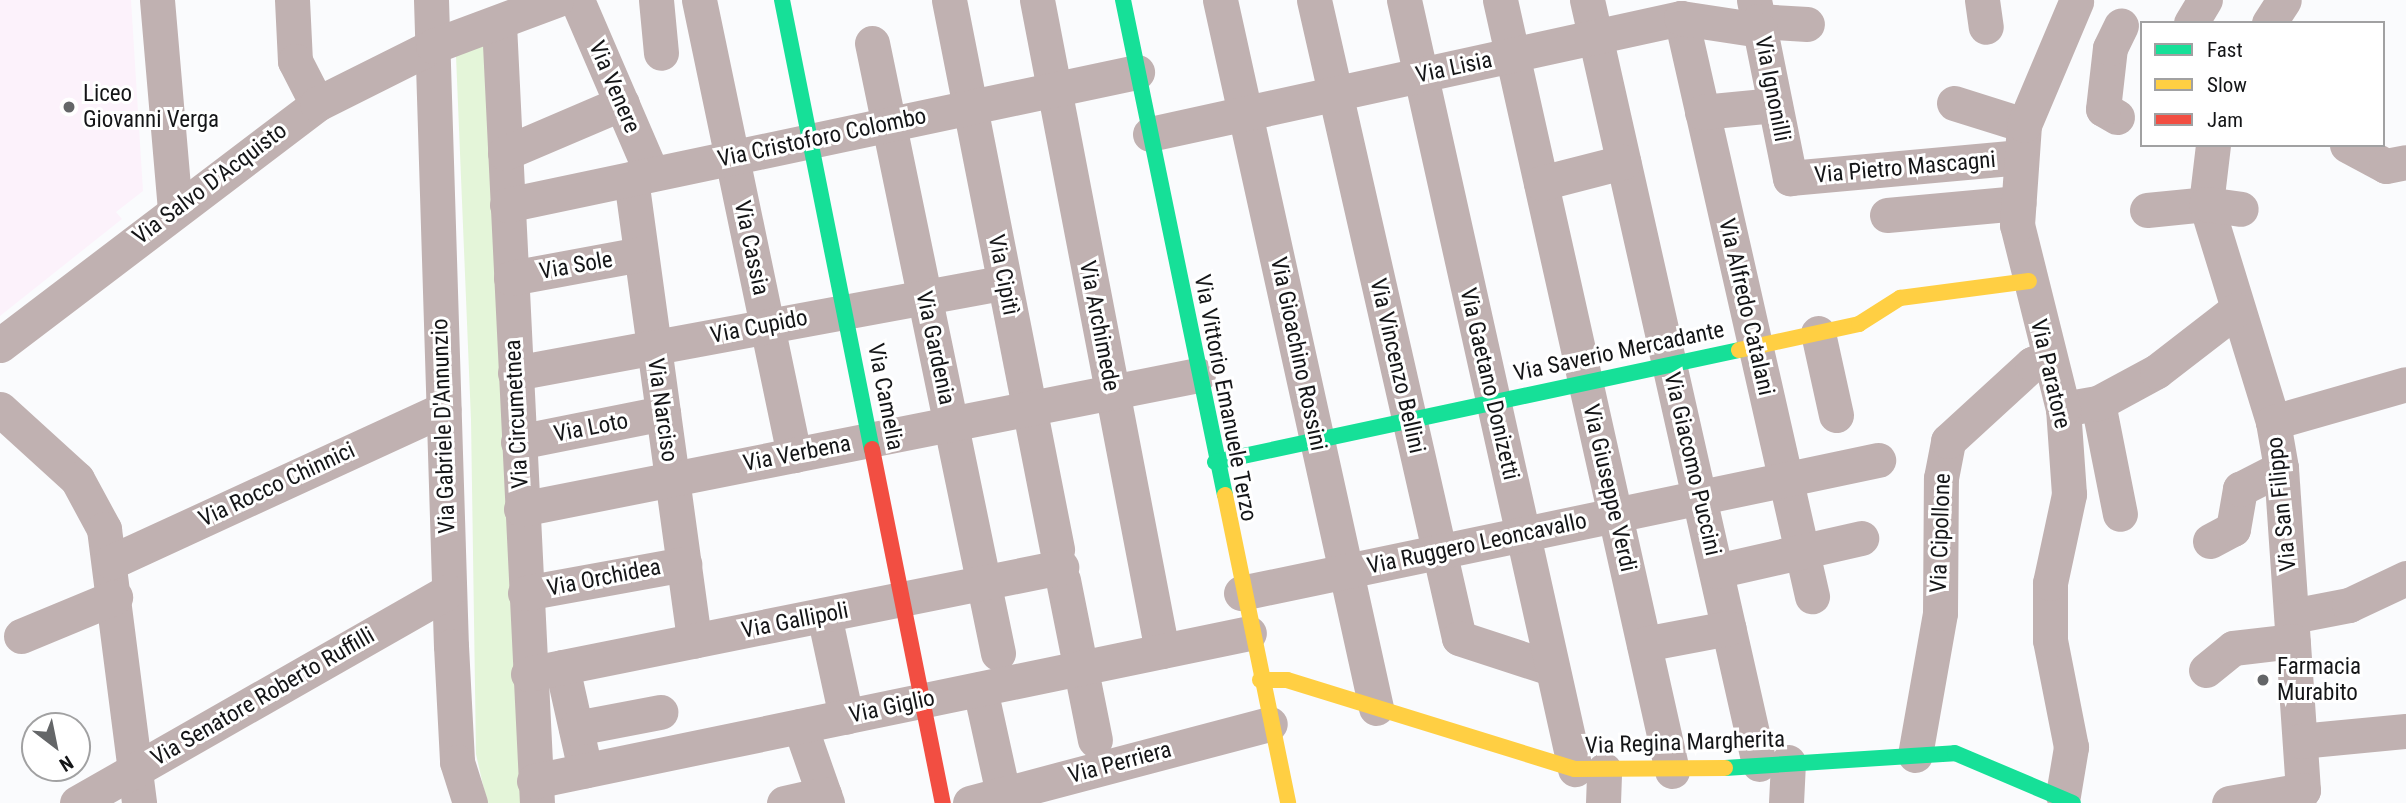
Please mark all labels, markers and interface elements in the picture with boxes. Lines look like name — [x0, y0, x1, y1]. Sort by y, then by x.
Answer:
legend — [2140, 21, 2385, 147]
street label: Via Ignonilli — [1748, 34, 1796, 144]
street label: Via Venere — [582, 37, 646, 137]
text: Fast — [2207, 38, 2243, 62]
street label: Via Lisia — [1413, 46, 1495, 90]
text: Slow — [2207, 73, 2247, 97]
place label: Liceo Giovanni Verga — [83, 80, 219, 134]
marker: Liceo Giovanni Verga — [61, 99, 77, 115]
street label: Via Cristoforo Colombo — [715, 102, 929, 174]
text: Jam — [2207, 108, 2243, 132]
street label: Via Salvo D'Acquisto — [128, 117, 292, 251]
street label: Via Pietro Mascagni — [1813, 146, 1997, 190]
street label: Via Cassia — [728, 198, 774, 298]
street label: Via Alfredo Catalani — [1712, 216, 1780, 398]
street label: Via Cipitì — [982, 232, 1024, 318]
street label: Via Sole — [537, 246, 615, 286]
street label: Via Gioachino Rossini — [1264, 255, 1332, 453]
street label: Via Archimede — [1073, 259, 1125, 393]
street label: Via Vittorio Emanuele Terzo — [1188, 272, 1262, 524]
street label: Via Vincenzo Bellini — [1363, 276, 1431, 456]
street label: Via Gaetano Donizetti — [1453, 285, 1525, 483]
street label: Via Gardenia — [909, 289, 961, 407]
street label: Via Cupido — [708, 304, 810, 350]
street label: Via Saverio Mercadante — [1511, 316, 1727, 388]
street label: Via Paratore — [2024, 317, 2076, 431]
street label: Via Gabriele D'Annunzio — [426, 318, 462, 534]
street label: Via Circumetnea — [499, 339, 535, 489]
street label: Via Camelia — [861, 341, 909, 453]
street label: Via Narciso — [641, 356, 683, 464]
street label: Via Giacomo Puccini — [1657, 370, 1727, 558]
street label: Via Giuseppe Verdi — [1576, 402, 1642, 574]
street label: Via Loto — [552, 407, 630, 449]
street label: Via Verbena — [741, 430, 853, 478]
street label: Via San Filippo — [2261, 435, 2303, 573]
street label: Via Rocco Chinnici — [195, 437, 359, 533]
street label: Via Cipollone — [1925, 473, 1957, 593]
street label: Via Ruggero Leoncavallo — [1365, 507, 1589, 581]
street label: Via Orchidea — [545, 553, 663, 603]
street label: Via Gallipoli — [739, 597, 851, 645]
street label: Via Senatore Roberto Ruffilli — [146, 622, 380, 772]
place label: Farmacia Murabito — [2277, 653, 2361, 707]
marker: Farmacia Murabito — [2255, 672, 2271, 688]
street label: Via Giglio — [847, 684, 937, 730]
north arrow — [21, 712, 91, 782]
street label: Via Regina Margherita — [1585, 726, 1785, 760]
street label: Via Perriera — [1065, 736, 1175, 790]
text: N — [55, 751, 77, 776]

